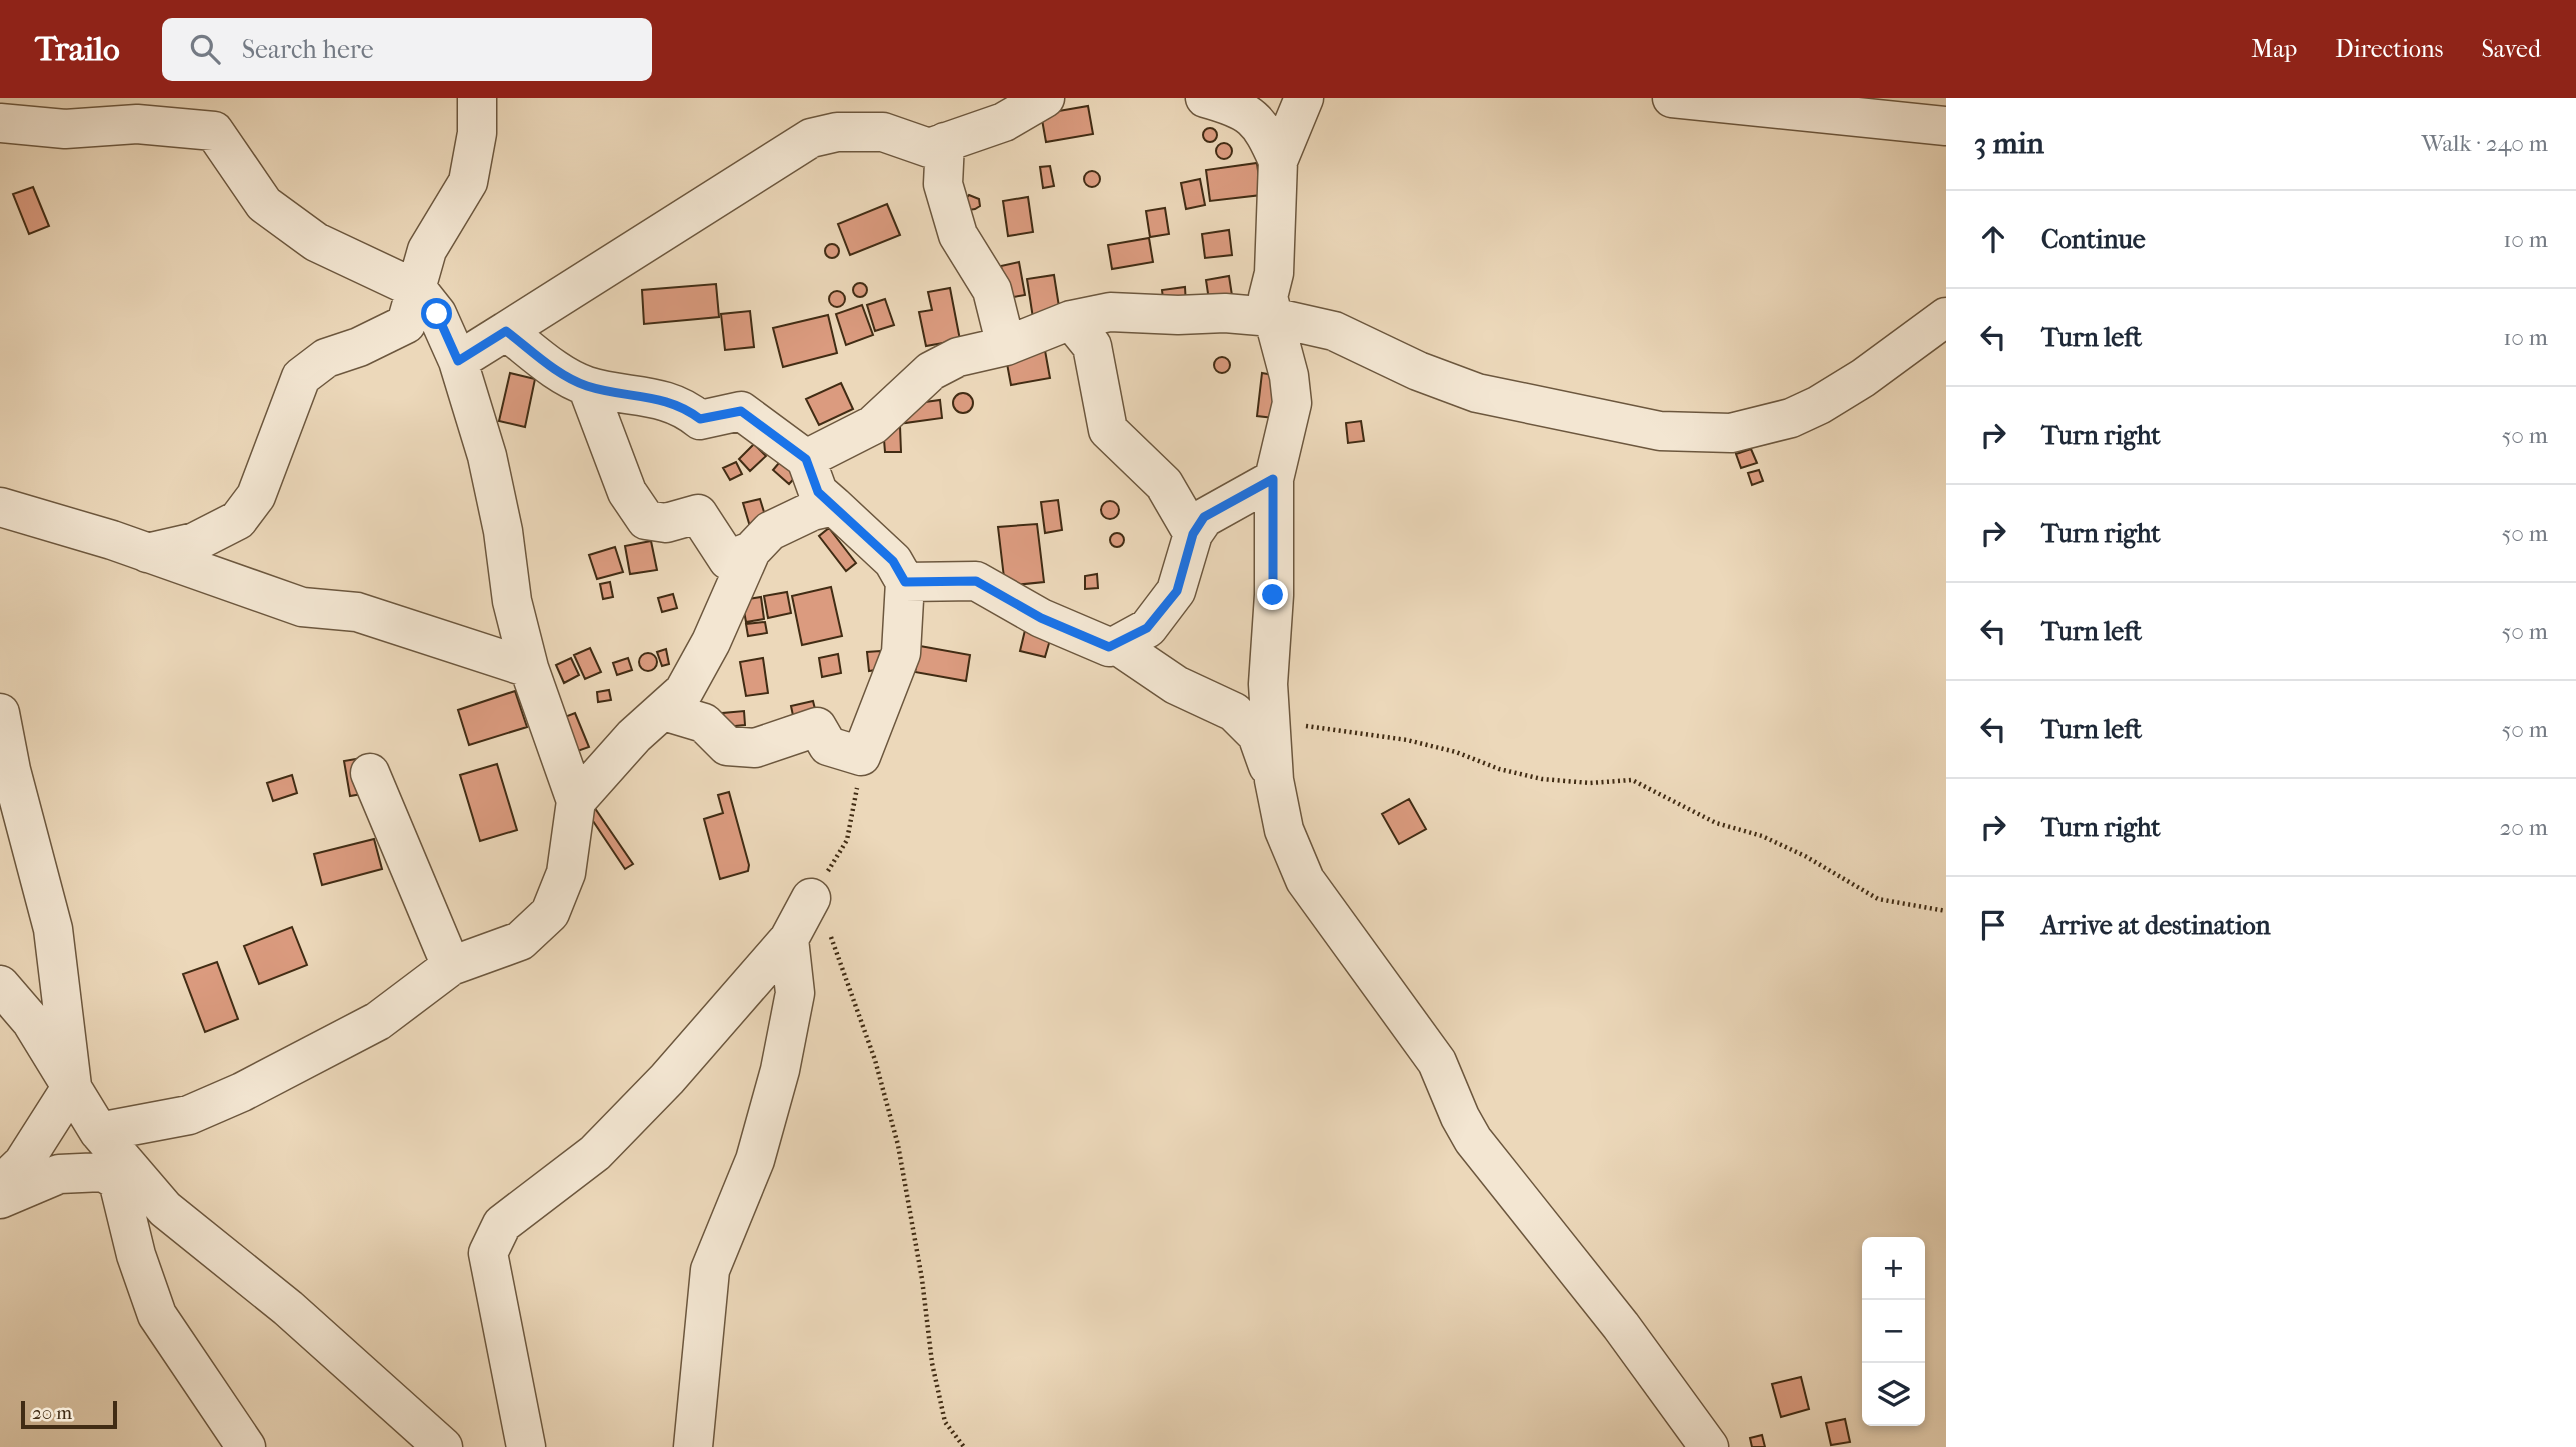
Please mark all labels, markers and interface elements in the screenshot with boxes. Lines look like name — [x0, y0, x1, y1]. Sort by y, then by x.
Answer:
search box — [162, 18, 652, 81]
text: Trailo — [35, 30, 120, 69]
icon: search — [186, 30, 224, 68]
text: Search here — [242, 34, 374, 65]
text: Map — [2251, 35, 2297, 63]
text: Directions — [2335, 35, 2443, 63]
text: Saved — [2481, 35, 2541, 63]
text: 3 min — [1974, 126, 2044, 161]
text: Walk · 240 m — [2421, 130, 2548, 157]
icon: ahead — [1974, 220, 2012, 258]
text: Continue — [2041, 224, 2146, 255]
text: 10 m — [2503, 226, 2548, 253]
route start — [421, 298, 452, 329]
icon: left — [1974, 318, 2012, 356]
text: Turn left — [2041, 322, 2142, 353]
text: 10 m — [2503, 324, 2548, 351]
icon: right — [1974, 416, 2012, 454]
text: Turn right — [2041, 420, 2161, 451]
text: 50 m — [2501, 422, 2548, 449]
icon: right — [1974, 514, 2012, 552]
text: Turn right — [2041, 518, 2161, 549]
text: 50 m — [2501, 520, 2548, 547]
route end — [1257, 579, 1288, 610]
icon: left — [1974, 612, 2012, 650]
text: Turn left — [2041, 616, 2142, 647]
text: 50 m — [2501, 618, 2548, 645]
icon: left — [1974, 710, 2012, 748]
text: Turn left — [2041, 714, 2142, 745]
text: 50 m — [2501, 716, 2548, 743]
icon: right — [1974, 808, 2012, 846]
text: Turn right — [2041, 812, 2161, 843]
text: 20 m — [2499, 814, 2548, 841]
icon: arrive — [1974, 906, 2012, 944]
text: Arrive at destination — [2041, 910, 2271, 941]
map controls — [1862, 1237, 1925, 1426]
button: + — [1862, 1237, 1925, 1300]
button: − — [1862, 1300, 1925, 1363]
button: layers — [1862, 1363, 1925, 1426]
scale bar — [21, 1398, 117, 1430]
text: 20 m — [32, 1402, 72, 1424]

